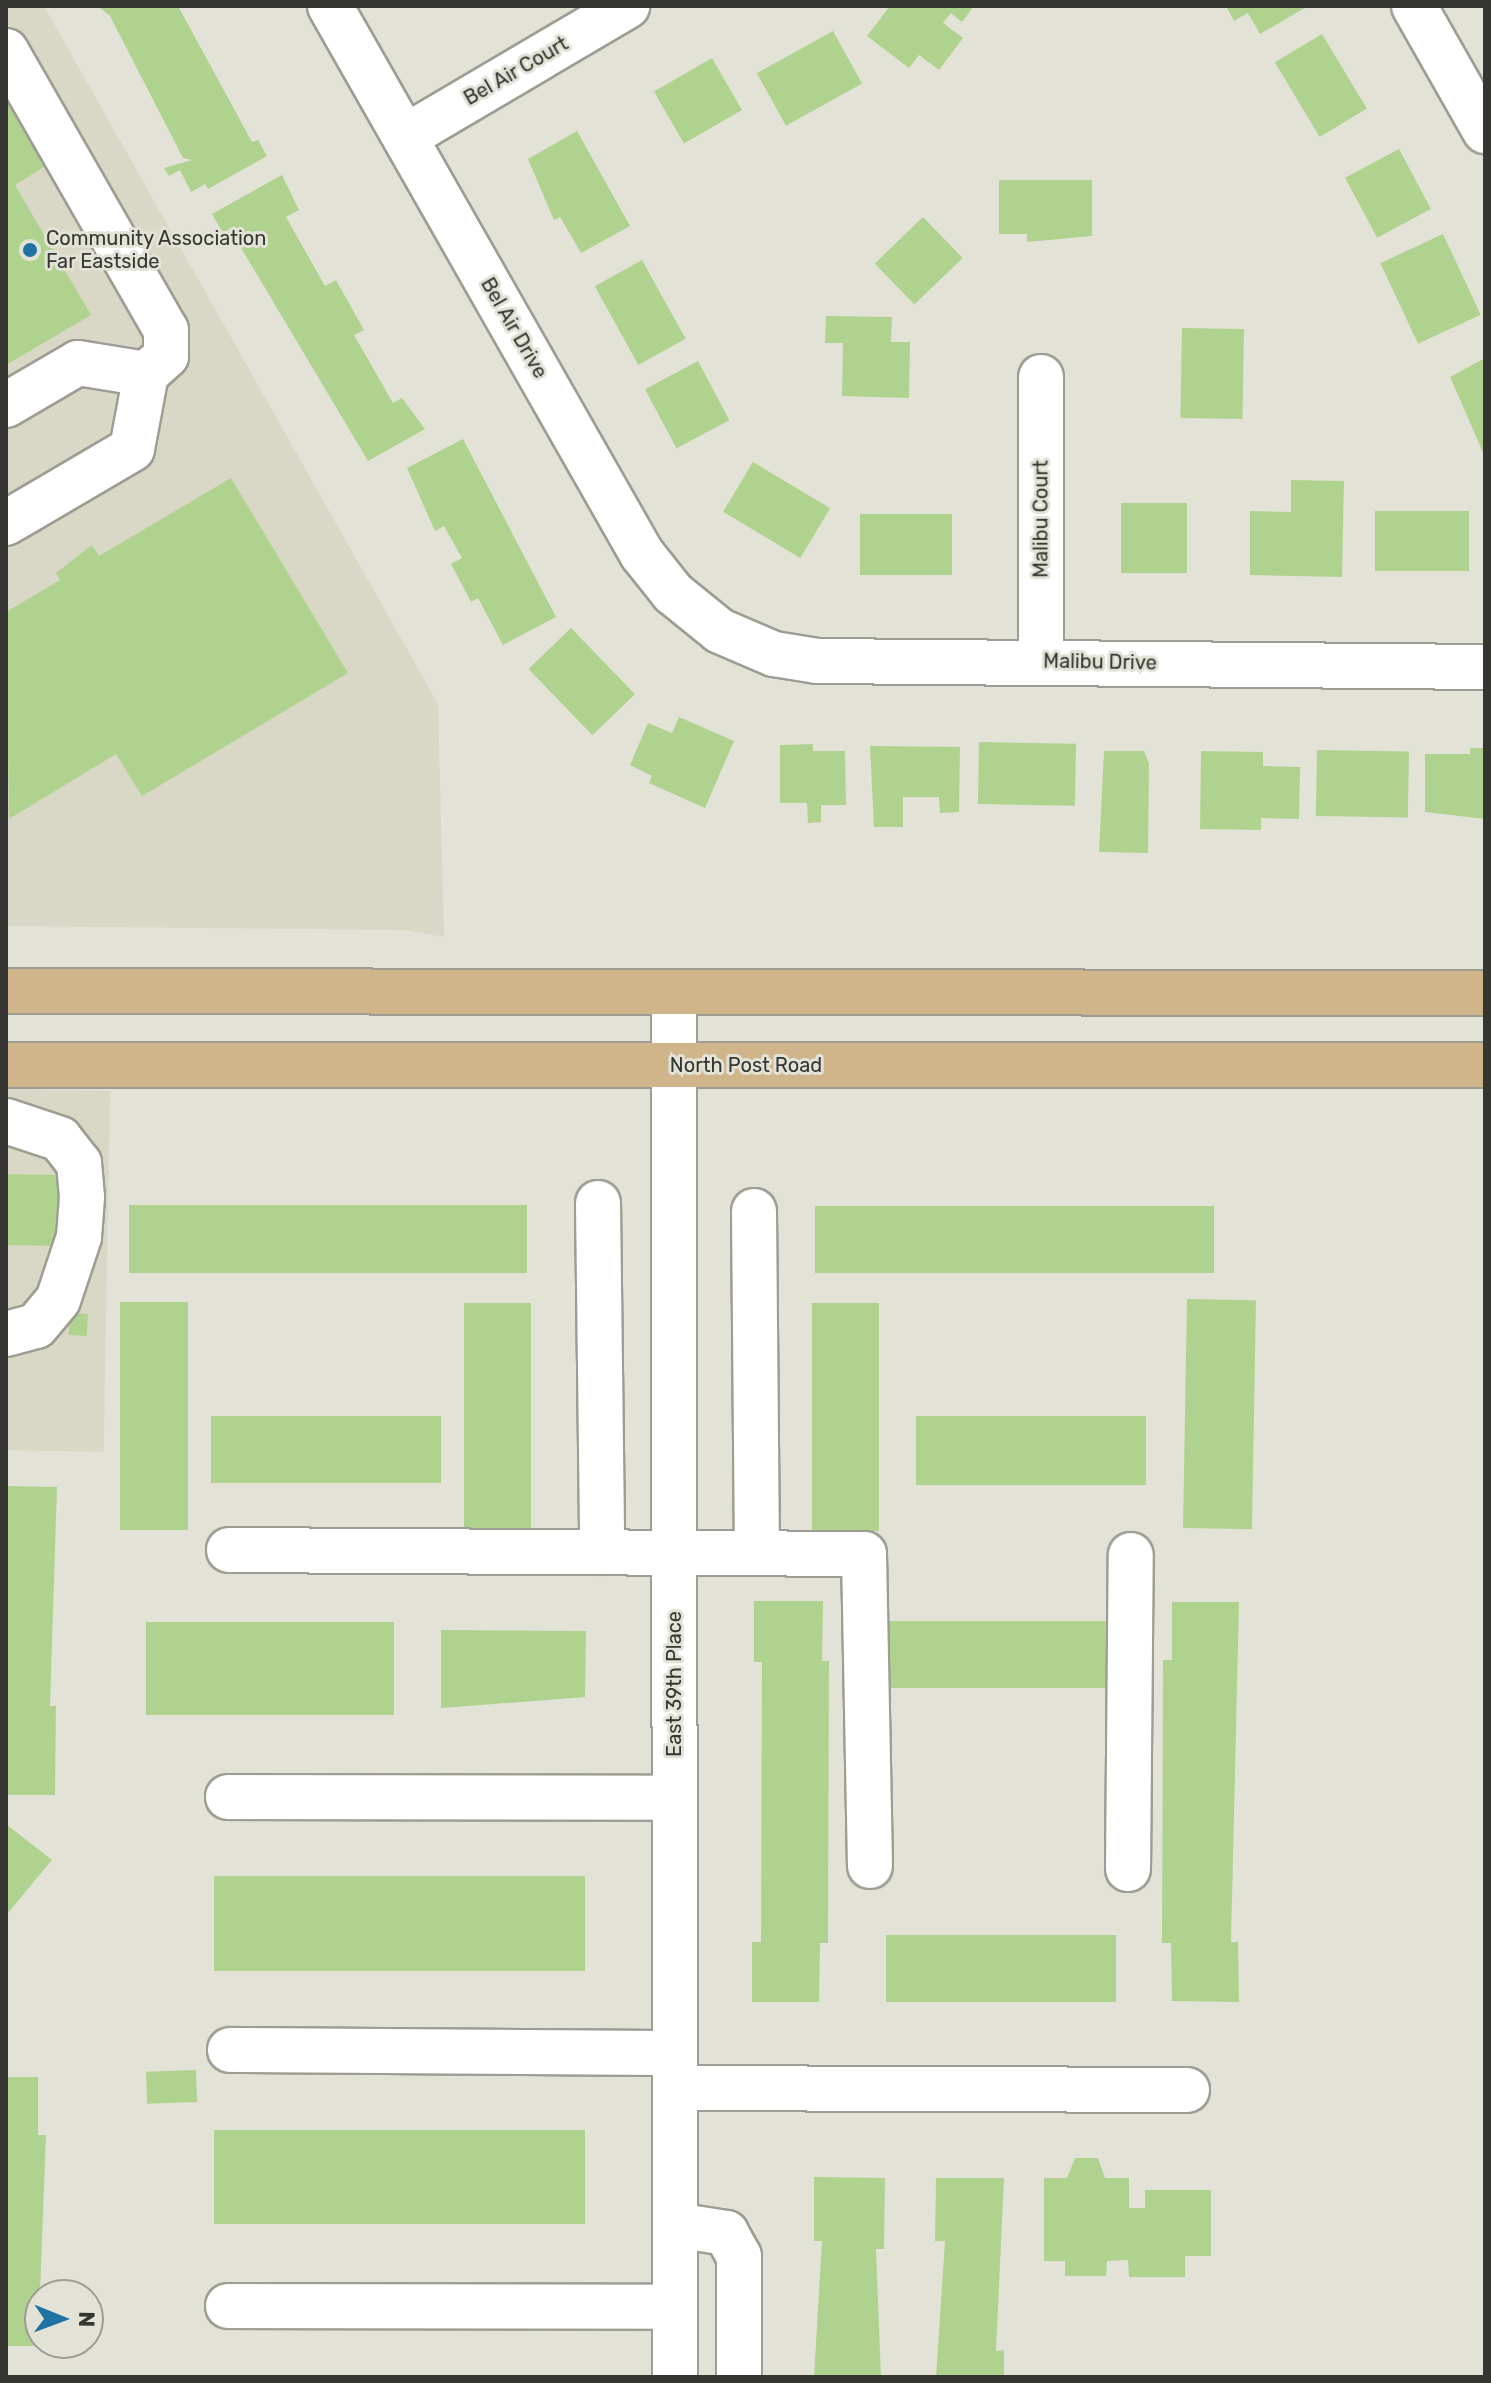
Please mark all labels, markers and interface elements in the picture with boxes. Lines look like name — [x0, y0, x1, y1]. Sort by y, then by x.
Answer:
street label: Bel Air Court — [459, 31, 573, 111]
place label: Community Association Far Eastside — [46, 226, 267, 273]
marker: Community Association Far Eastside — [21, 241, 39, 259]
street label: Bel Air Drive — [475, 273, 553, 383]
street label: Malibu Court — [1029, 460, 1053, 578]
street label: Malibu Drive — [1043, 649, 1157, 675]
street label: North Post Road — [670, 1053, 822, 1077]
street label: East 39th Place — [662, 1611, 686, 1757]
north arrow — [24, 2279, 104, 2359]
text: N — [73, 2311, 100, 2328]

